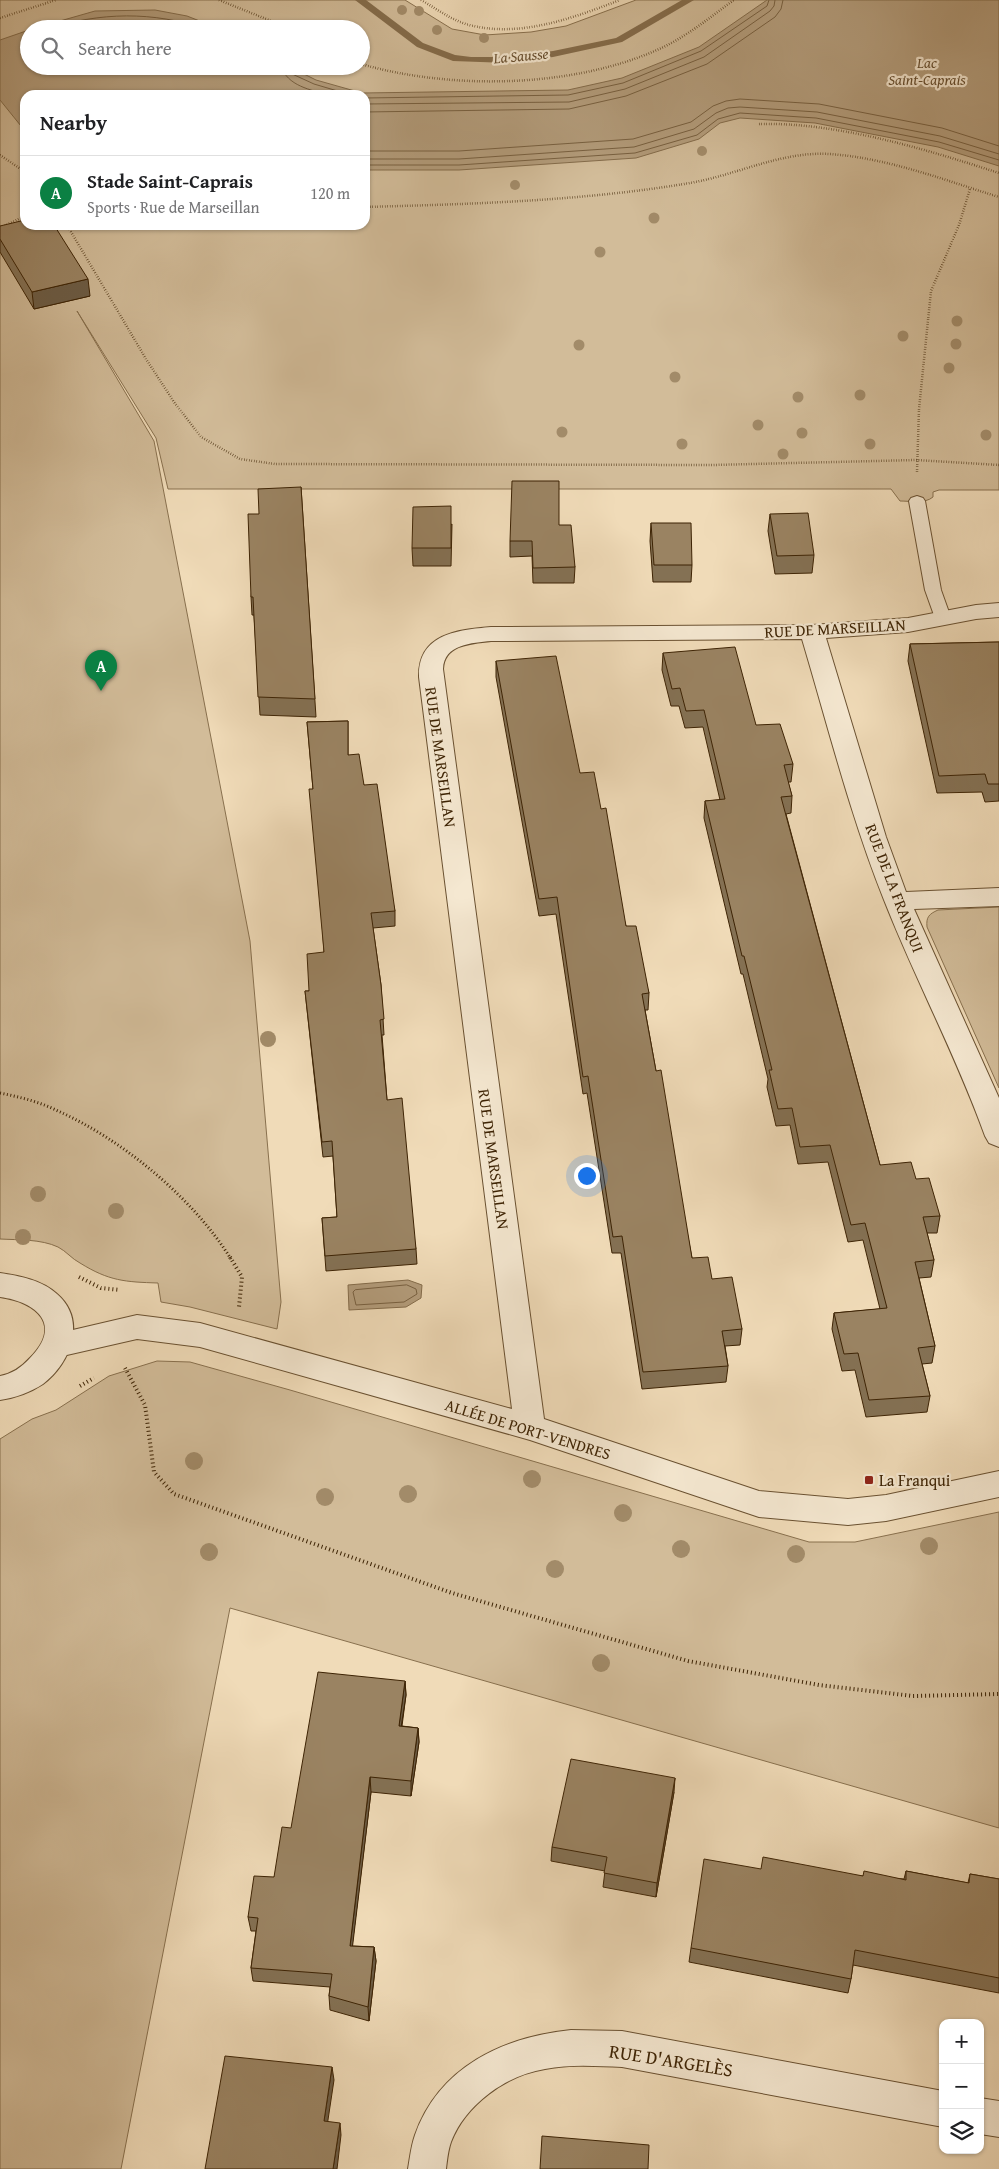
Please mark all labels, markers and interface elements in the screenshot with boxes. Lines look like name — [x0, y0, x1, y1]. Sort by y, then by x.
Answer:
search box — [20, 20, 370, 75]
icon: search — [38, 34, 66, 62]
text: Search here — [78, 34, 172, 62]
water label: La Sausse — [492, 43, 549, 68]
water label: Lac Saint-Caprais — [888, 52, 966, 90]
text: Nearby — [40, 107, 107, 138]
text: Stade Saint-Caprais — [87, 167, 253, 195]
text: A — [51, 181, 61, 205]
text: 120 m — [310, 181, 350, 205]
text: Sports · Rue de Marseillan — [87, 195, 260, 219]
street label: RUE DE MARSEILLAN — [764, 612, 907, 644]
pin: A — [85, 650, 117, 691]
street label: RUE DE MARSEILLAN — [419, 685, 463, 829]
street label: RUE DE LA FRANQUI — [859, 820, 931, 956]
street label: RUE DE MARSEILLAN — [472, 1087, 516, 1231]
your location — [574, 1163, 600, 1189]
street label: ALLÉE DE PORT-VENDRES — [442, 1392, 614, 1466]
place label: La Franqui — [879, 1468, 951, 1492]
marker: La Franqui — [863, 1474, 875, 1486]
map controls — [939, 2019, 984, 2154]
button: + — [939, 2019, 984, 2064]
street label: RUE D'ARGELÈS — [607, 2036, 735, 2084]
button: − — [939, 2064, 984, 2109]
button: layers — [939, 2109, 984, 2154]

